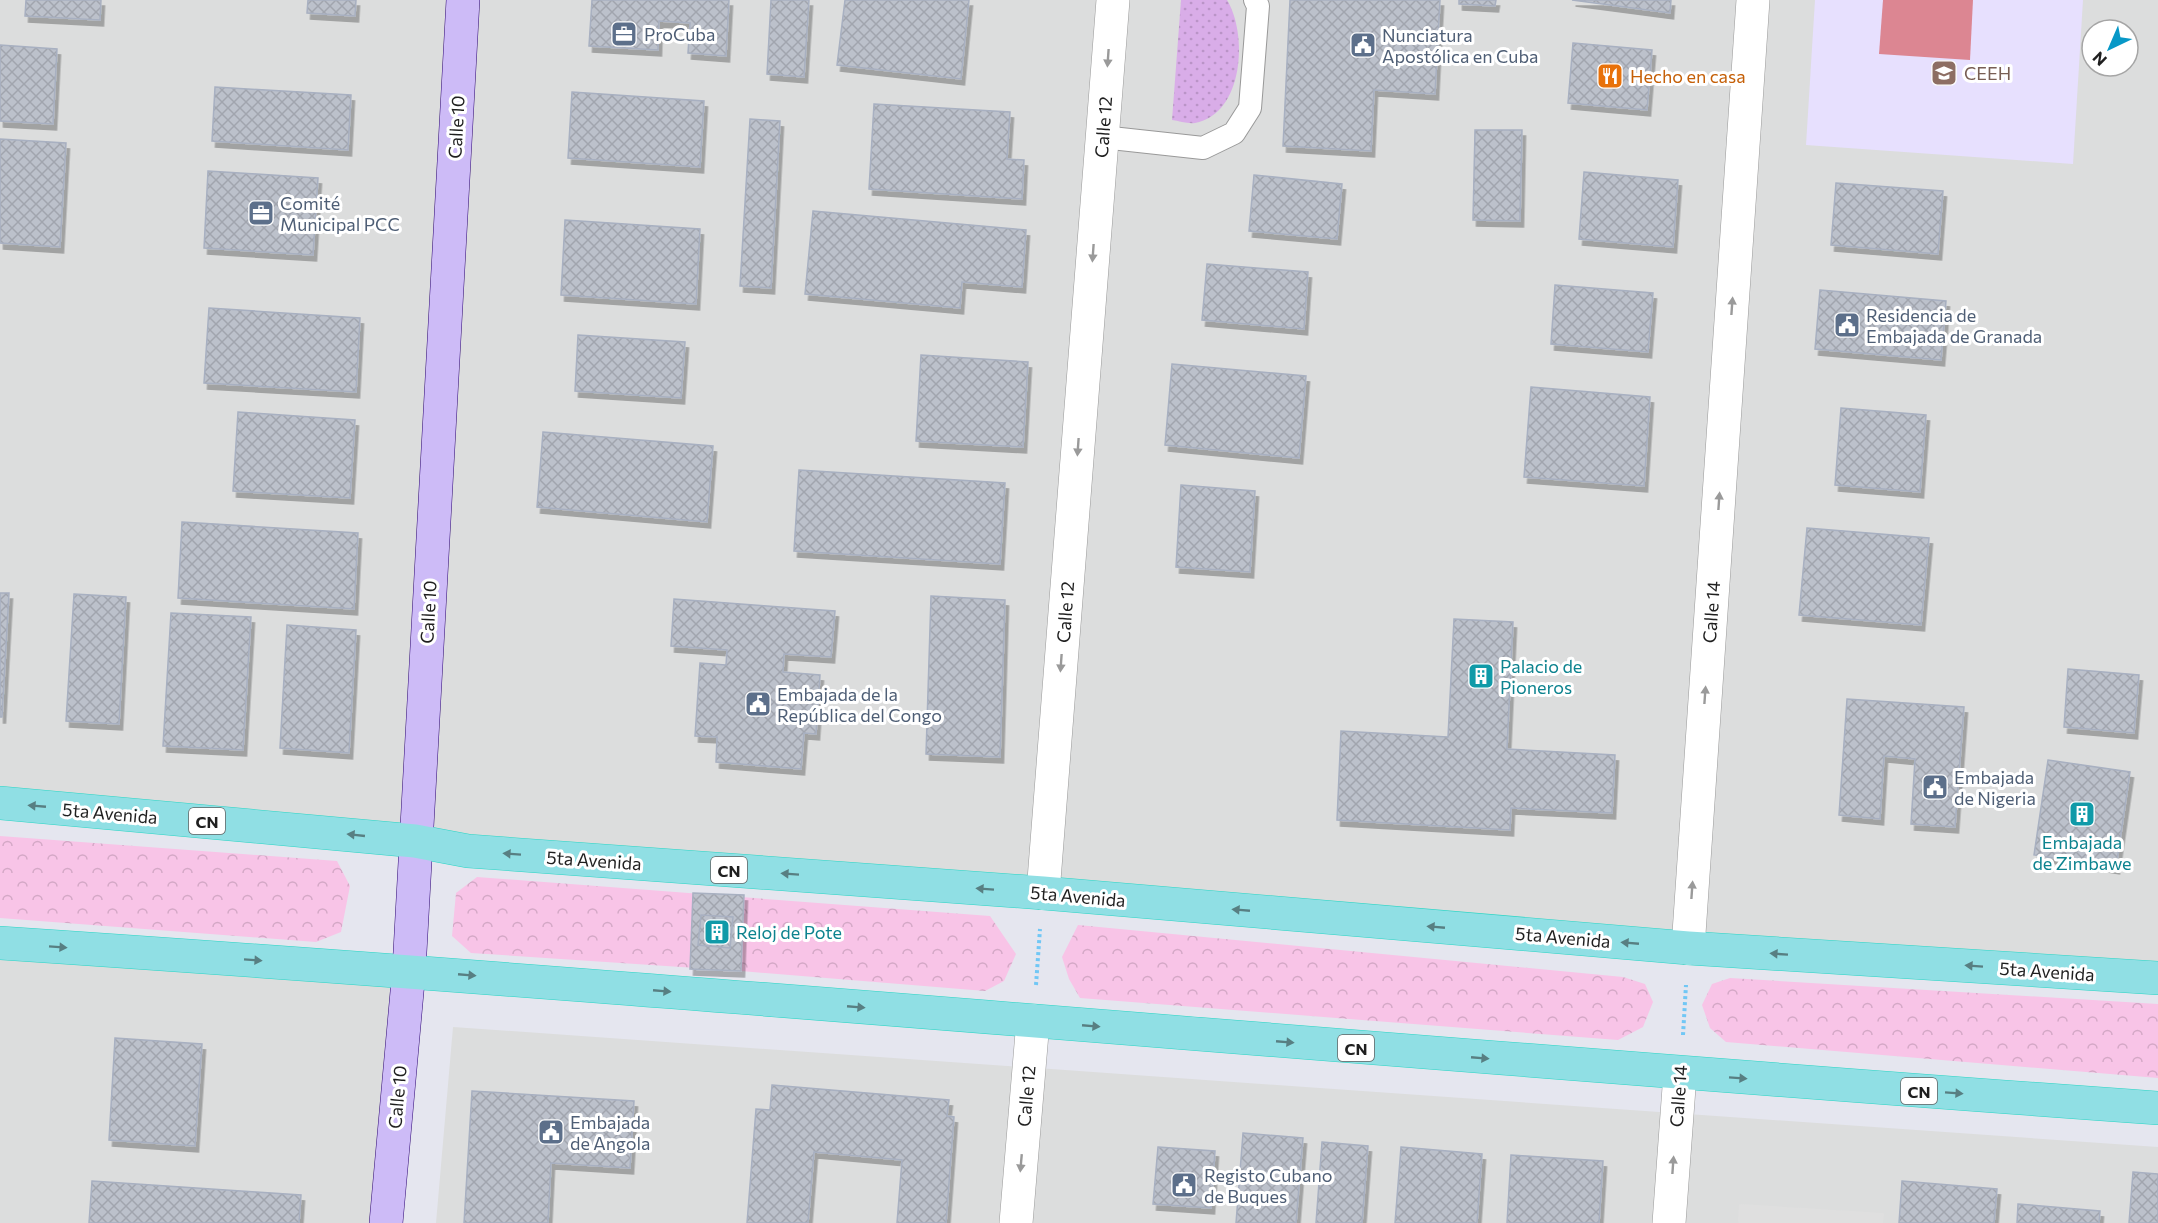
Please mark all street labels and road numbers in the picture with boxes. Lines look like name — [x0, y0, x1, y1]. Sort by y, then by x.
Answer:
street label: Calle 10 — [443, 95, 469, 159]
street label: Calle 12 — [1090, 96, 1116, 158]
street label: Calle 10 — [415, 580, 441, 644]
street label: Calle 14 — [1698, 580, 1724, 644]
street label: Calle 12 — [1052, 581, 1078, 643]
street label: 5ta Avenida — [61, 798, 159, 828]
road number: CN — [189, 808, 225, 834]
street label: 5ta Avenida — [546, 846, 642, 874]
road number: CN — [711, 857, 747, 883]
street label: 5ta Avenida — [1029, 881, 1127, 911]
street label: 5ta Avenida — [1514, 922, 1612, 952]
street label: 5ta Avenida — [1999, 957, 2095, 985]
road number: CN — [1338, 1035, 1374, 1061]
street label: Calle 12 — [1012, 1064, 1040, 1128]
street label: Calle 14 — [1665, 1064, 1691, 1128]
street label: Calle 10 — [383, 1065, 411, 1129]
road number: CN — [1901, 1078, 1937, 1104]

